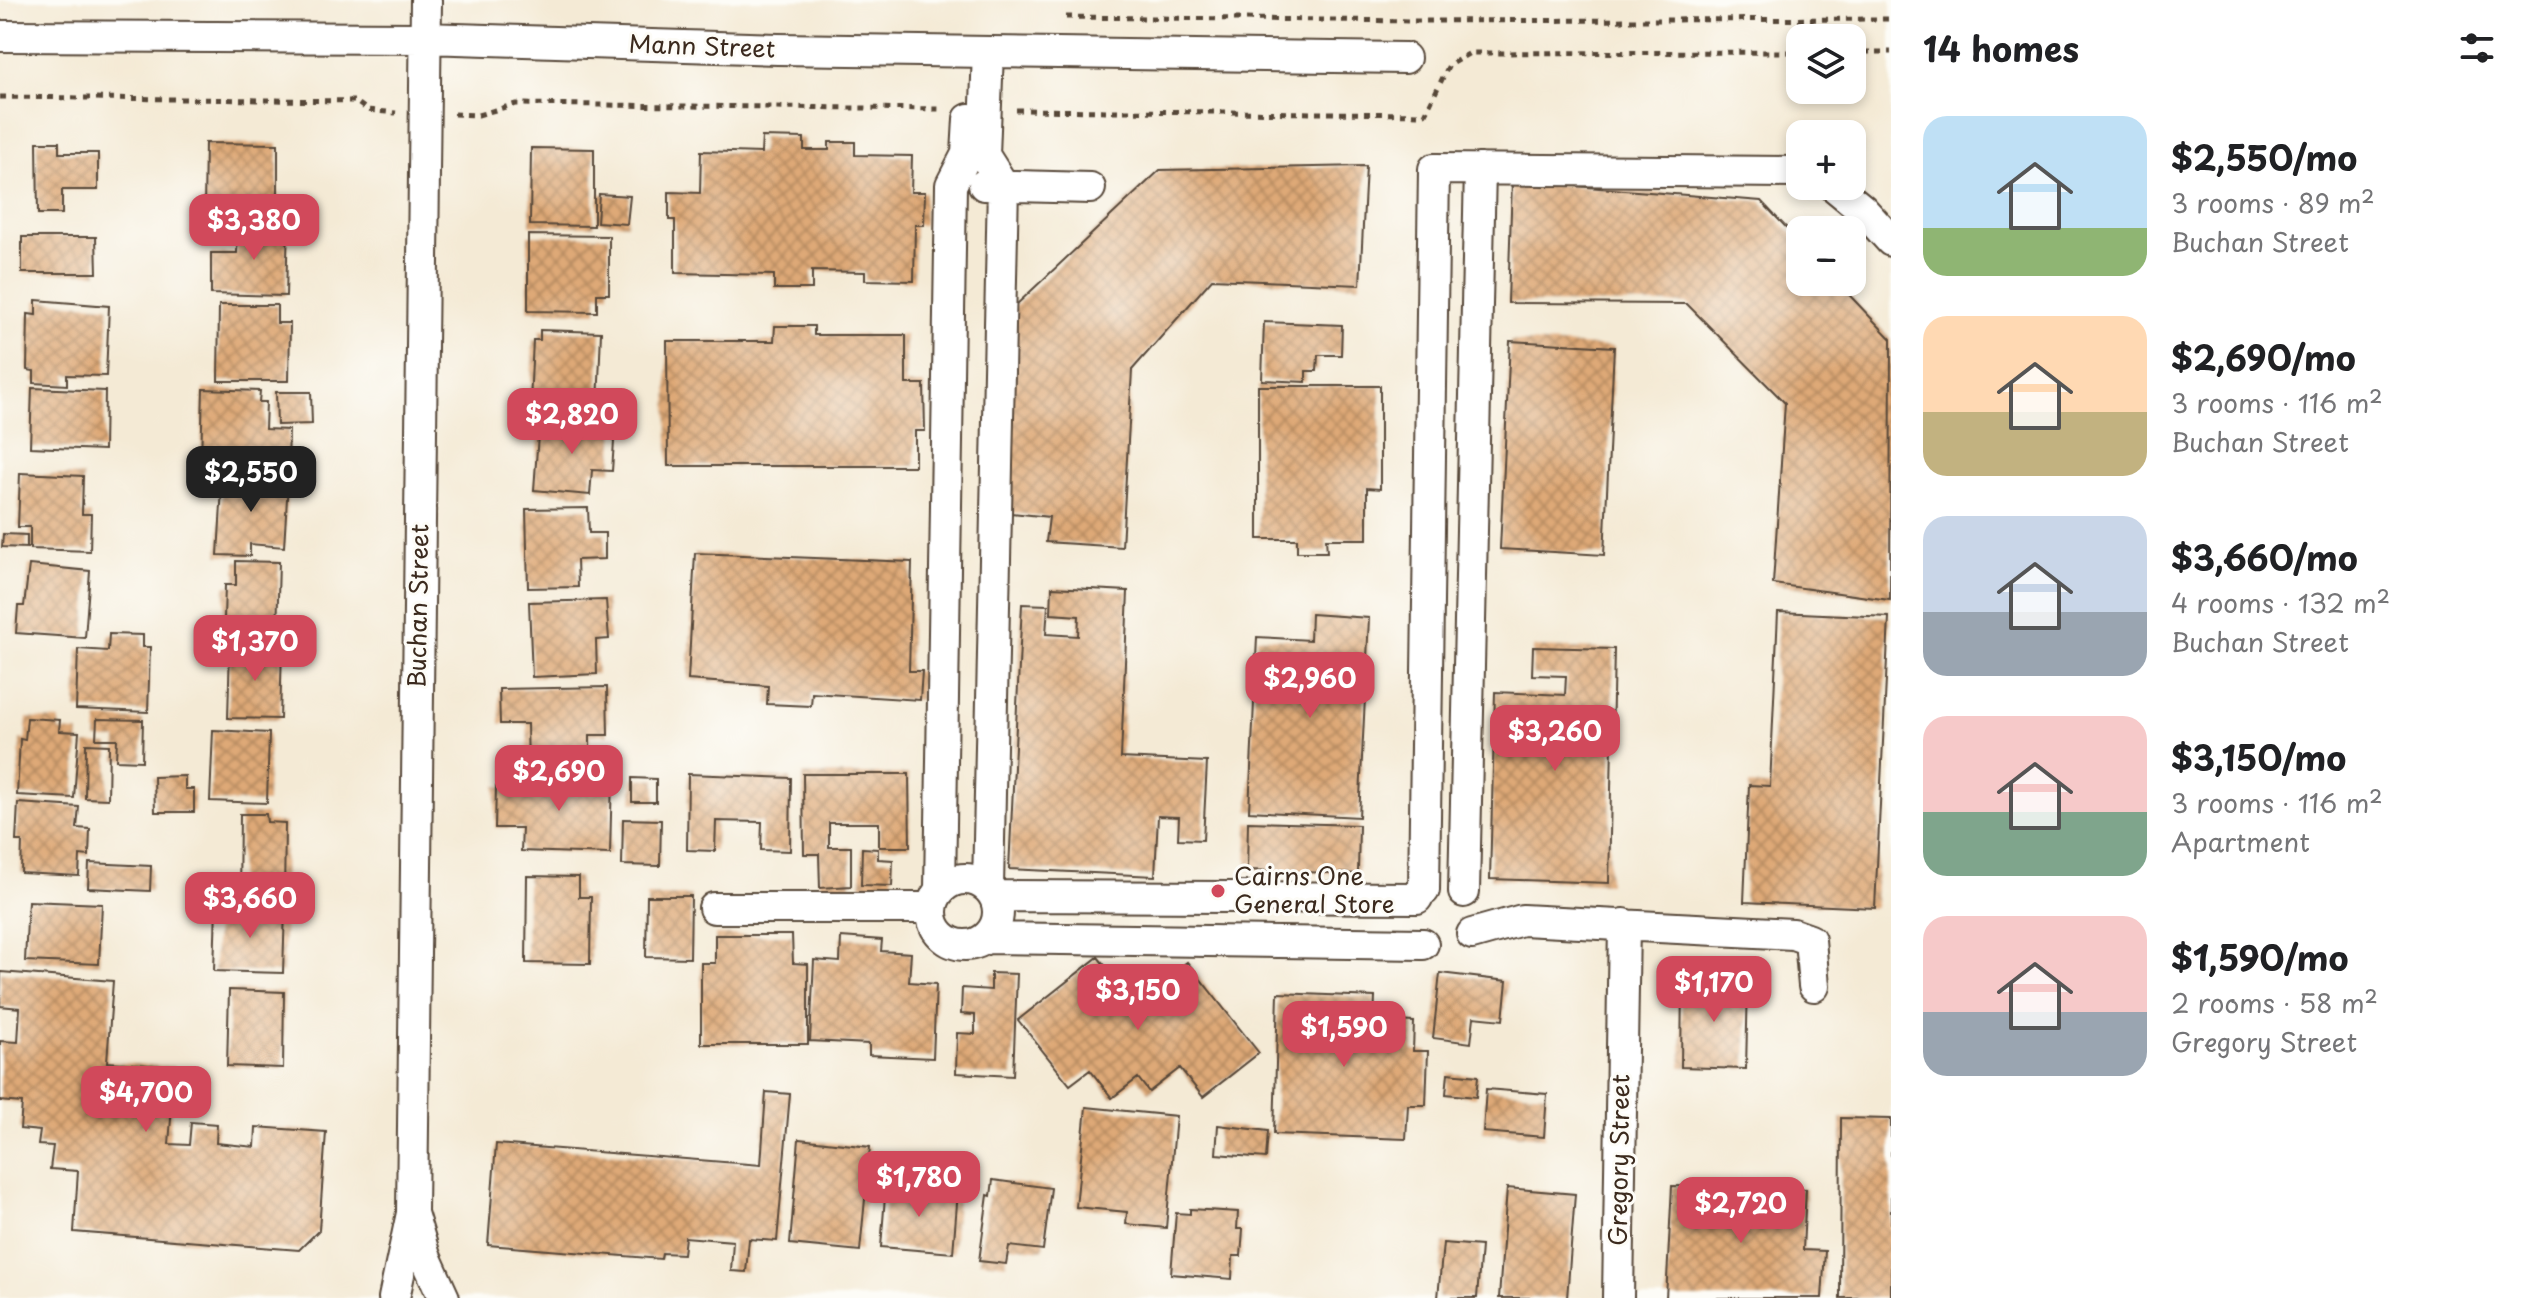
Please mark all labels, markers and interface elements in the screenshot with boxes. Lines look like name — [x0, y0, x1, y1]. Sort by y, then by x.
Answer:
text: 14 homes — [1923, 22, 2079, 74]
street label: Mann Street — [628, 24, 776, 66]
map controls — [1786, 24, 1866, 296]
button: layers — [1786, 24, 1866, 104]
icon: filters — [2455, 26, 2499, 70]
button: + — [1786, 120, 1866, 200]
text: $2,550/mo — [2171, 131, 2357, 183]
icon: home — [1987, 148, 2083, 244]
text: 3 rooms · 89 m² — [2171, 183, 2375, 222]
pin: $3,380 — [189, 194, 319, 262]
text: $3,380 — [207, 200, 301, 239]
button: − — [1786, 216, 1866, 296]
text: Buchan Street — [2171, 222, 2349, 261]
text: $2,690/mo — [2171, 331, 2356, 383]
icon: home — [1987, 348, 2083, 444]
text: 3 rooms · 116 m² — [2171, 383, 2383, 422]
pin: $2,820 — [507, 388, 637, 456]
text: $2,820 — [525, 394, 619, 433]
text: Buchan Street — [2171, 422, 2349, 461]
pin: $2,550 — [186, 446, 316, 514]
text: $2,550 — [204, 452, 298, 491]
street label: Buchan Street — [398, 523, 436, 688]
text: $3,660/mo — [2171, 531, 2358, 583]
icon: home — [1987, 548, 2083, 644]
text: 4 rooms · 132 m² — [2171, 583, 2390, 622]
pin: $1,370 — [190, 615, 320, 683]
text: $1,370 — [212, 621, 298, 660]
text: Buchan Street — [2171, 622, 2349, 661]
pin: $2,960 — [1245, 652, 1375, 720]
text: $2,960 — [1263, 658, 1357, 697]
pin: $3,260 — [1490, 705, 1620, 773]
text: $3,260 — [1508, 711, 1602, 750]
text: $3,150/mo — [2171, 731, 2346, 783]
pin: $2,690 — [494, 745, 624, 813]
icon: home — [1987, 748, 2083, 844]
text: $2,690 — [513, 751, 605, 790]
text: 3 rooms · 116 m² — [2171, 783, 2383, 822]
text: Apartment — [2171, 822, 2310, 861]
place label: Cairns One General Store — [1234, 857, 1394, 921]
pin: $3,660 — [185, 872, 315, 940]
text: $3,660 — [203, 878, 297, 917]
marker: Cairns One General Store — [1209, 882, 1227, 900]
text: $1,590/mo — [2171, 931, 2348, 983]
icon: home — [1987, 948, 2083, 1044]
pin: $1,170 — [1649, 956, 1779, 1024]
text: $1,170 — [1674, 962, 1754, 1001]
pin: $3,150 — [1073, 964, 1203, 1032]
text: $3,150 — [1095, 970, 1181, 1009]
text: 2 rooms · 58 m² — [2171, 983, 2378, 1022]
pin: $1,590 — [1279, 1001, 1409, 1069]
text: $1,590 — [1301, 1007, 1387, 1046]
text: Gregory Street — [2171, 1022, 2357, 1061]
pin: $4,700 — [81, 1066, 211, 1134]
text: $4,700 — [99, 1072, 193, 1111]
street label: Gregory Street — [1599, 1074, 1637, 1246]
pin: $1,780 — [854, 1151, 984, 1219]
text: $1,780 — [876, 1157, 962, 1196]
pin: $2,720 — [1676, 1177, 1806, 1245]
text: $2,720 — [1695, 1183, 1787, 1222]

